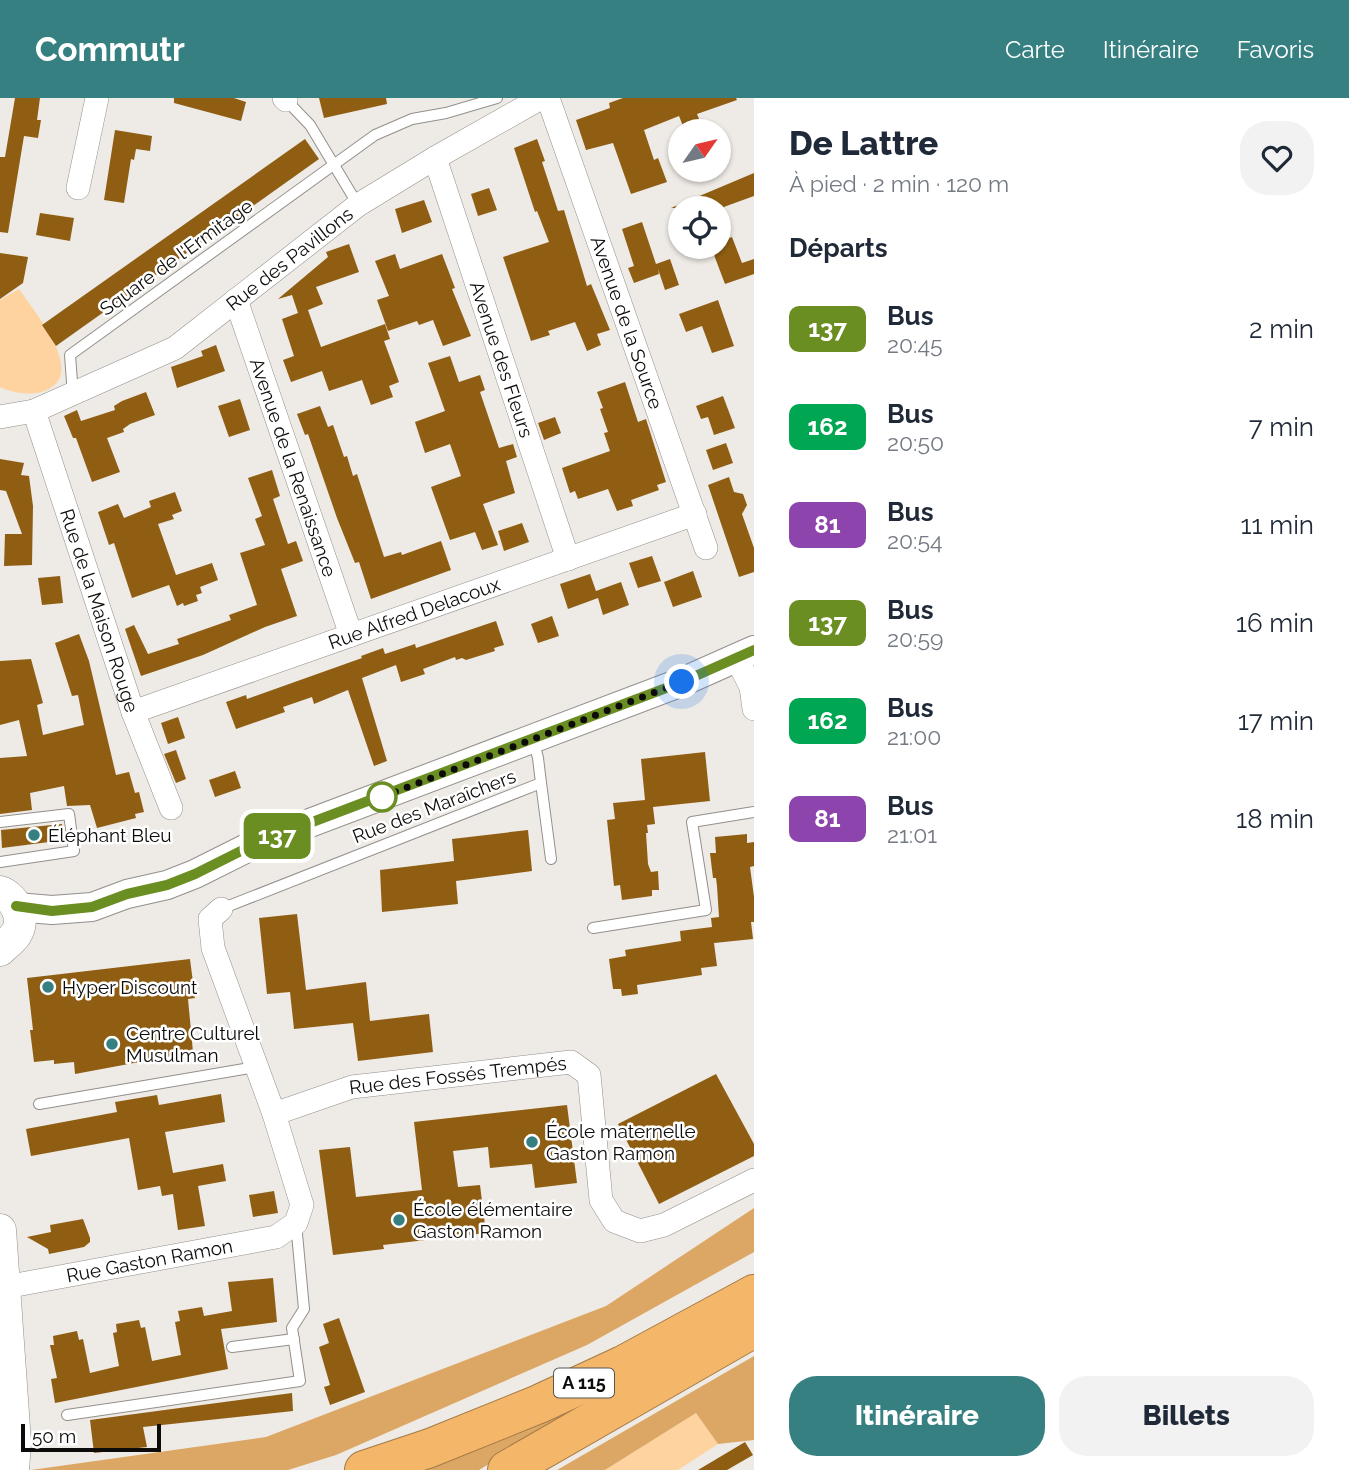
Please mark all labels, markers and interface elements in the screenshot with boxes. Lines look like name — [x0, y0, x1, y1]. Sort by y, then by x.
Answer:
text: Commutr — [35, 30, 185, 69]
text: Carte — [1005, 35, 1065, 64]
text: Itinéraire — [1103, 35, 1199, 64]
text: Favoris — [1237, 35, 1314, 64]
north arrow — [668, 119, 732, 182]
map controls — [668, 119, 731, 259]
button: heart — [1240, 121, 1314, 195]
text: De Lattre — [789, 124, 938, 163]
text: À pied · 2 min · 120 m — [789, 170, 1009, 197]
street label: Square de l'Ermitage — [95, 194, 257, 320]
button: locate — [668, 196, 731, 259]
street label: Rue des Pavillons — [222, 202, 357, 315]
street label: Avenue de la Source — [586, 233, 667, 412]
text: Départs — [789, 233, 888, 263]
street label: Avenue des Fleurs — [466, 278, 538, 440]
text: Bus — [887, 301, 934, 331]
text: 137 — [808, 314, 847, 343]
text: 2 min — [1249, 314, 1314, 344]
text: 20:45 — [887, 331, 942, 358]
street label: Avenue de la Renaissance — [246, 355, 341, 580]
text: Bus — [887, 399, 934, 429]
text: 162 — [808, 412, 847, 441]
text: 7 min — [1249, 412, 1314, 442]
text: 20:50 — [887, 429, 944, 456]
text: Bus — [887, 497, 934, 527]
street label: Rue de la Maison Rouge — [56, 506, 143, 715]
text: 81 — [814, 510, 841, 539]
text: 11 min — [1240, 510, 1314, 540]
text: 20:54 — [887, 527, 942, 554]
street label: Rue Alfred Delacoux — [325, 573, 503, 653]
text: Bus — [887, 595, 934, 625]
text: 137 — [808, 608, 847, 637]
text: 16 min — [1236, 608, 1314, 638]
text: 20:59 — [887, 625, 943, 652]
your location — [664, 664, 699, 699]
text: Bus — [887, 693, 934, 723]
text: 162 — [808, 706, 847, 735]
text: 17 min — [1238, 706, 1314, 736]
text: 21:00 — [887, 723, 941, 750]
street label: Rue des Maraîchers — [349, 765, 519, 847]
unlabelled marker — [367, 782, 397, 812]
text: Bus — [887, 791, 934, 821]
text: 81 — [814, 804, 841, 833]
text: 18 min — [1236, 804, 1314, 834]
line badge: 137 — [237, 813, 317, 859]
text: 137 — [258, 821, 296, 850]
text: 21:01 — [887, 821, 937, 848]
place label: Éléphant Bleu — [48, 824, 172, 846]
marker: Éléphant Bleu — [26, 827, 42, 843]
place label: Hyper Discount — [62, 976, 198, 998]
marker: Hyper Discount — [40, 979, 56, 995]
place label: Centre Culturel Musulman — [126, 1022, 261, 1066]
marker: Centre Culturel Musulman — [104, 1036, 120, 1052]
street label: Rue des Fossés Trempés — [348, 1052, 568, 1098]
place label: École maternelle Gaston Ramon — [546, 1120, 696, 1164]
marker: École maternelle Gaston Ramon — [524, 1134, 540, 1150]
place label: École élémentaire Gaston Ramon — [413, 1198, 573, 1242]
marker: École élémentaire Gaston Ramon — [391, 1212, 407, 1228]
street label: Rue Gaston Ramon — [65, 1234, 234, 1287]
road number: A 115 — [554, 1368, 614, 1398]
button: Itinéraire — [789, 1376, 1045, 1456]
button: Billets — [1059, 1376, 1314, 1456]
scale bar — [21, 1421, 161, 1453]
text: 50 m — [32, 1425, 76, 1447]

